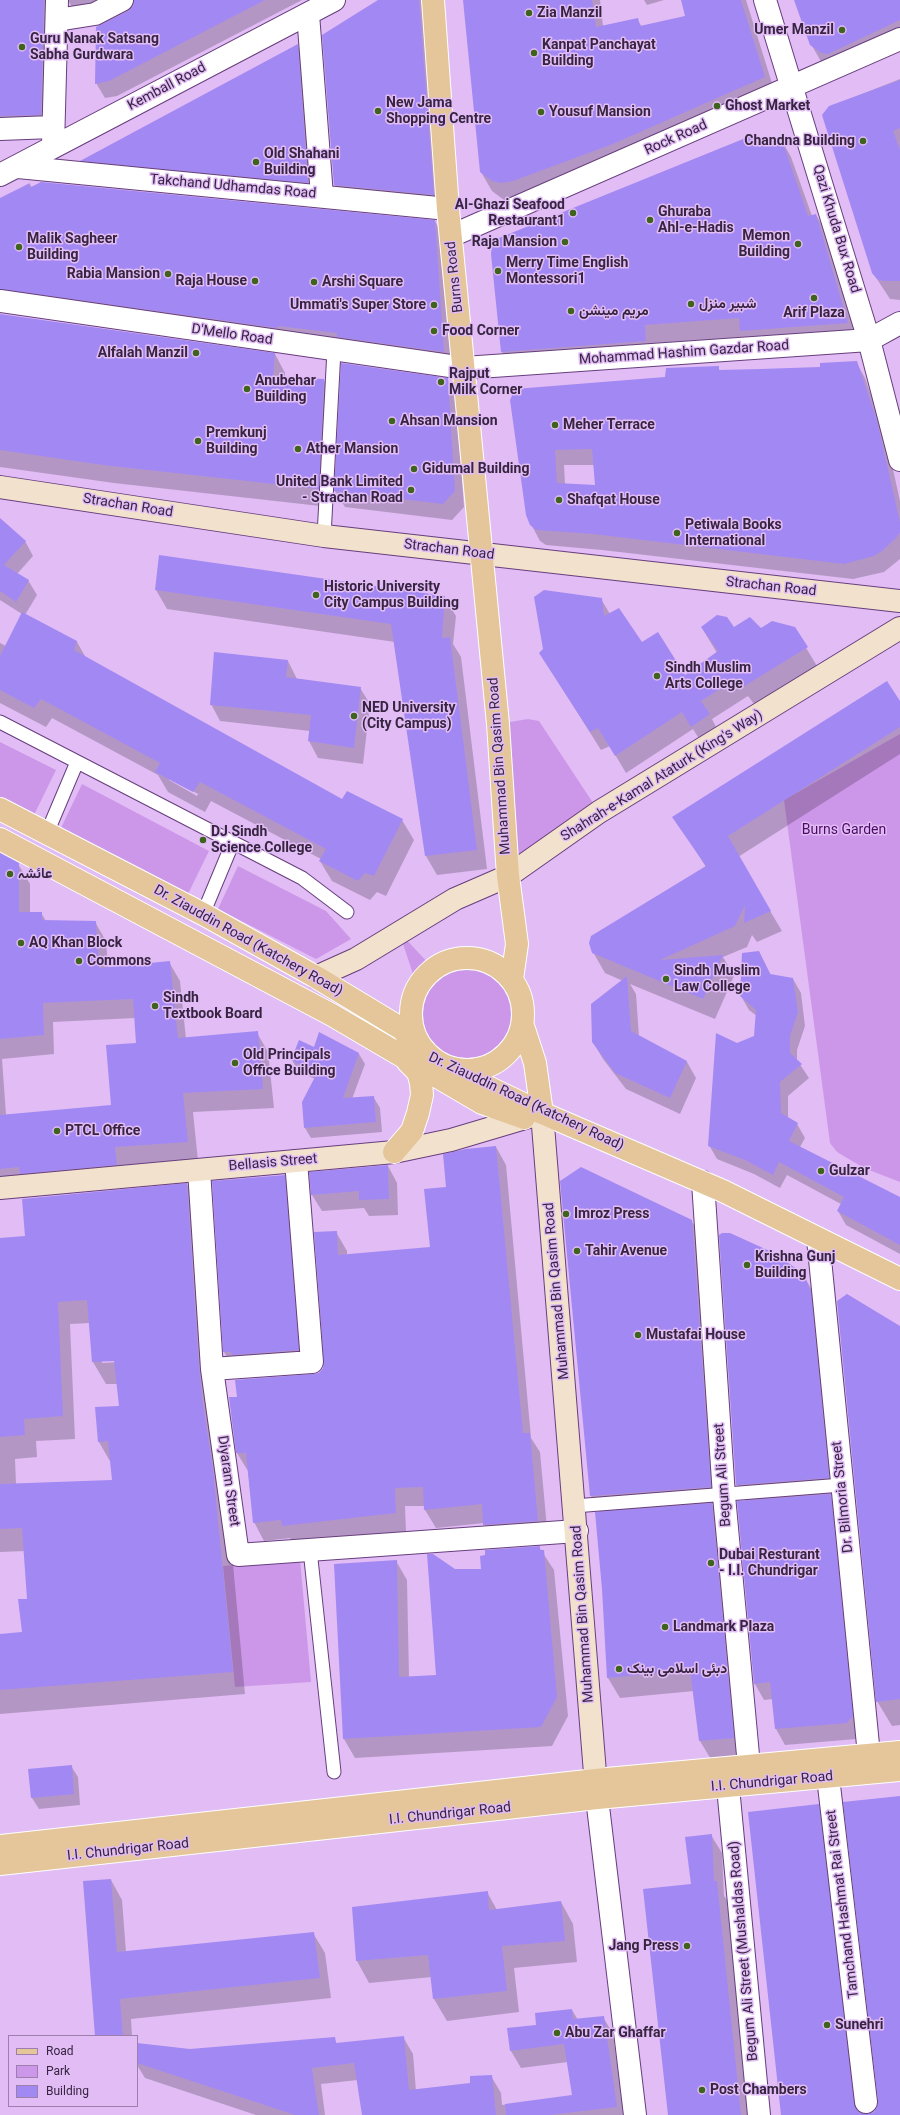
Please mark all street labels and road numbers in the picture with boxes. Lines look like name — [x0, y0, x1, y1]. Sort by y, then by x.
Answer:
street label: Kemball Road — [125, 59, 209, 115]
street label: Rock Road — [642, 117, 710, 159]
street label: Qazi Khuda Bux Road — [808, 163, 864, 295]
street label: Takchand Udhamdas Road — [149, 171, 317, 203]
street label: Burns Road — [443, 240, 467, 314]
street label: D'Mello Road — [190, 321, 274, 349]
street label: Mohammad Hashim Gazdar Road — [578, 337, 790, 369]
street label: Strachan Road — [82, 491, 174, 521]
street label: Strachan Road — [403, 536, 495, 564]
street label: Strachan Road — [725, 574, 817, 600]
street label: Muhammad Bin Qasim Road — [485, 677, 515, 855]
street label: Shahrah-e-Kamal Ataturk (King's Way) — [558, 707, 766, 845]
street label: Dr. Ziauddin Road (Katchery Road) — [151, 882, 345, 1000]
street label: Dr. Ziauddin Road (Katchery Road) — [426, 1049, 626, 1155]
street label: Bellasis Street — [228, 1151, 318, 1175]
street label: Muhammad Bin Qasim Road — [541, 1202, 573, 1380]
street label: Begum Ali Street — [711, 1423, 735, 1527]
street label: Diyaram Street — [213, 1435, 243, 1527]
street label: Dr. Bilmoria Street — [829, 1440, 857, 1554]
street label: Muhammad Bin Qasim Road — [568, 1525, 598, 1703]
street label: I.I. Chundrigar Road — [710, 1768, 834, 1796]
street label: I.I. Chundrigar Road — [388, 1799, 512, 1829]
street label: Tamchand Hashmat Rai Street — [823, 1809, 863, 1999]
street label: I.I. Chundrigar Road — [66, 1835, 190, 1865]
street label: Begum Ali Street (Mushaldas Road) — [726, 1840, 762, 2062]

